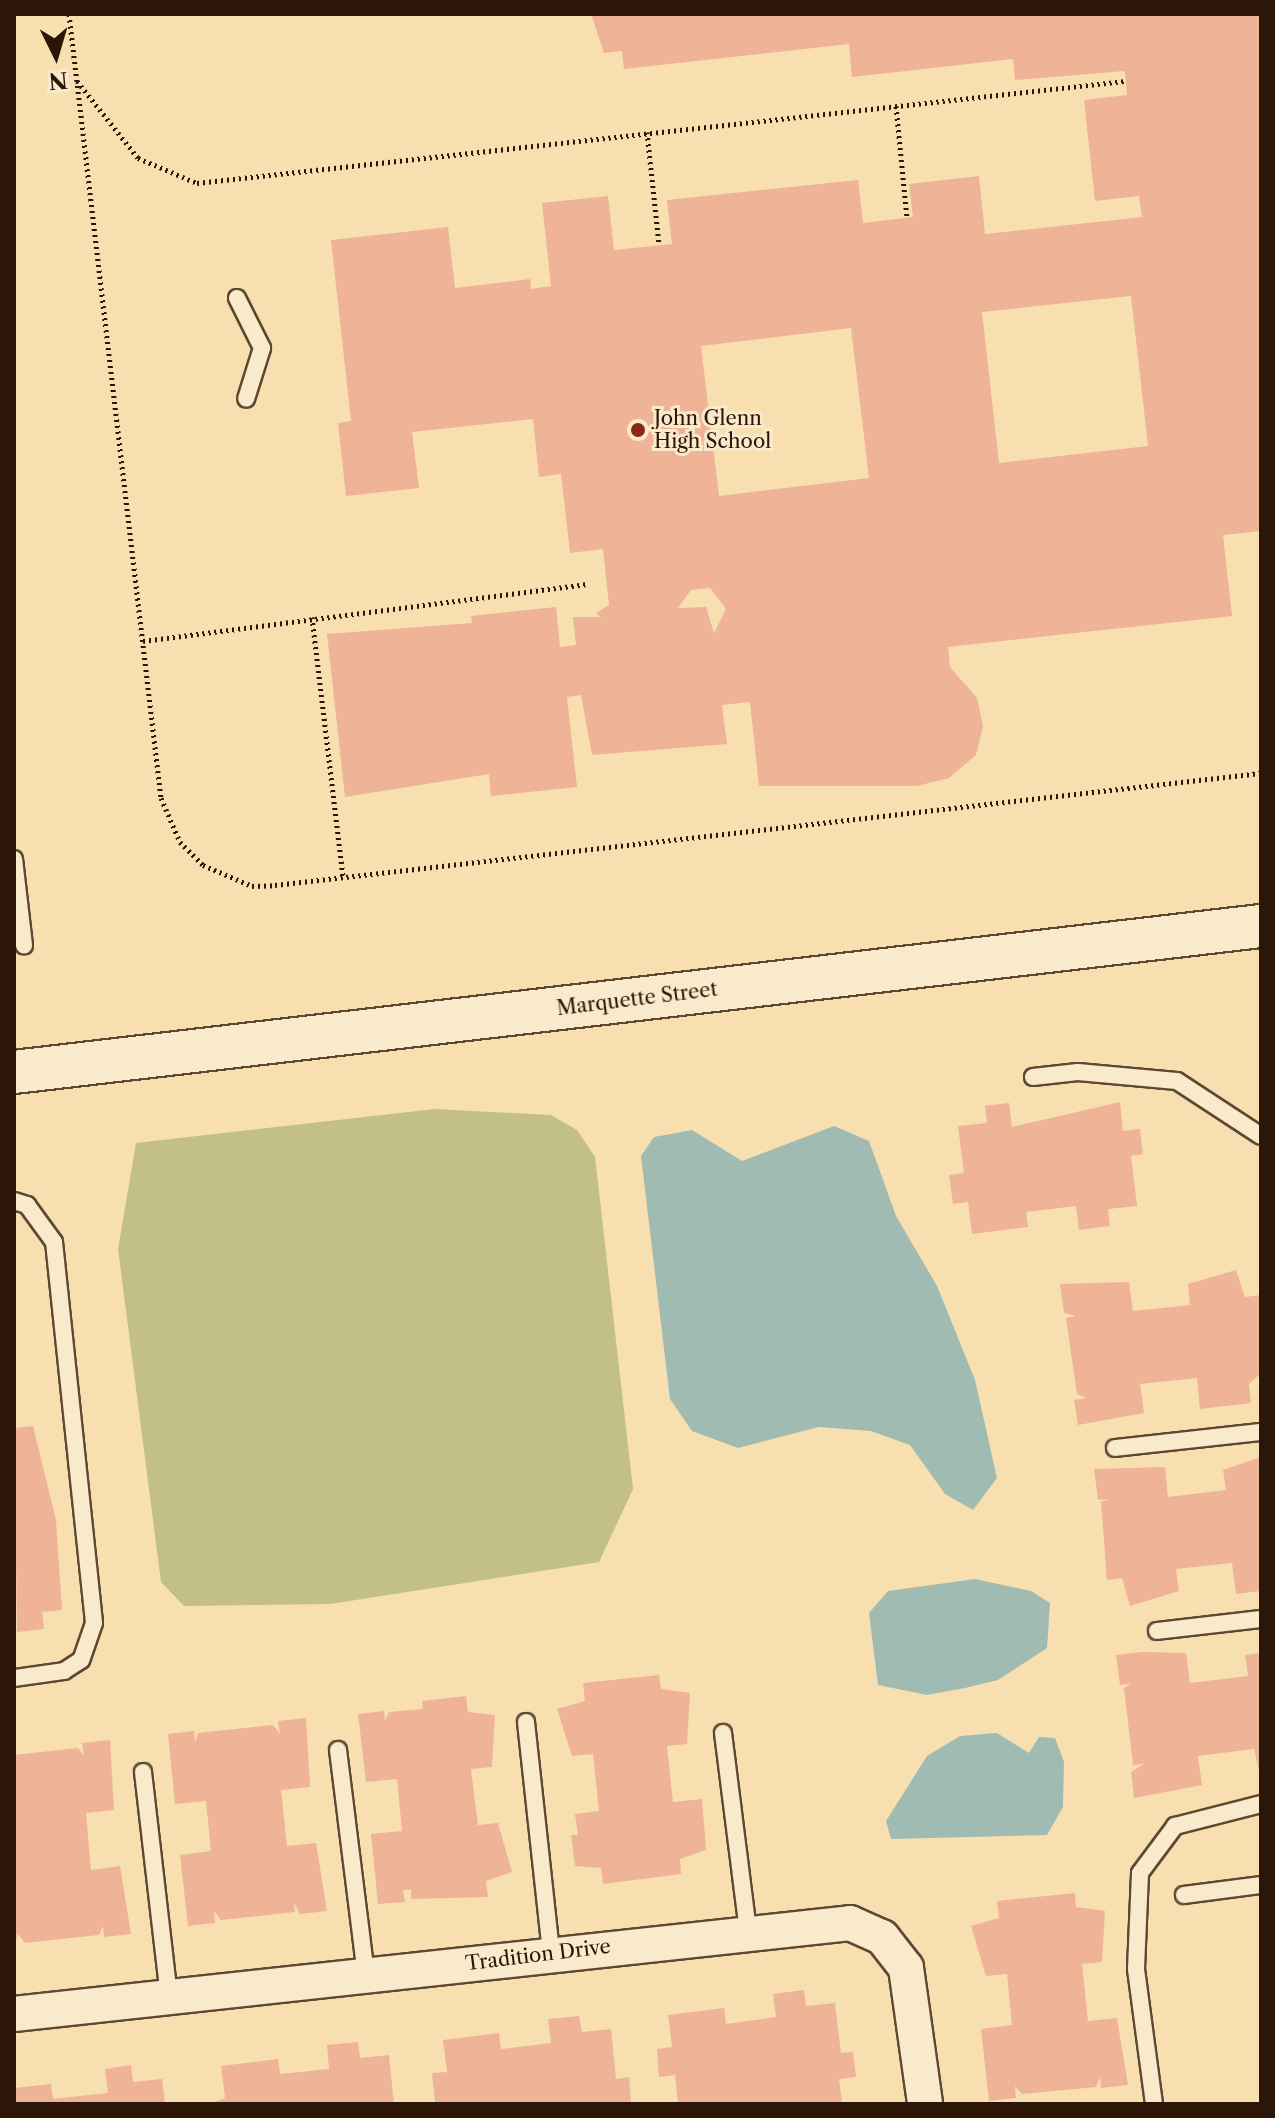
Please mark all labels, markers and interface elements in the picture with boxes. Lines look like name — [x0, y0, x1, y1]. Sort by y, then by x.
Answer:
north arrow — [16, 16, 96, 96]
text: N — [47, 66, 69, 95]
place label: John Glenn High School — [654, 406, 771, 453]
marker: John Glenn High School — [629, 421, 647, 439]
street label: Marquette Street — [555, 977, 719, 1021]
street label: Tradition Drive — [464, 1934, 612, 1976]

